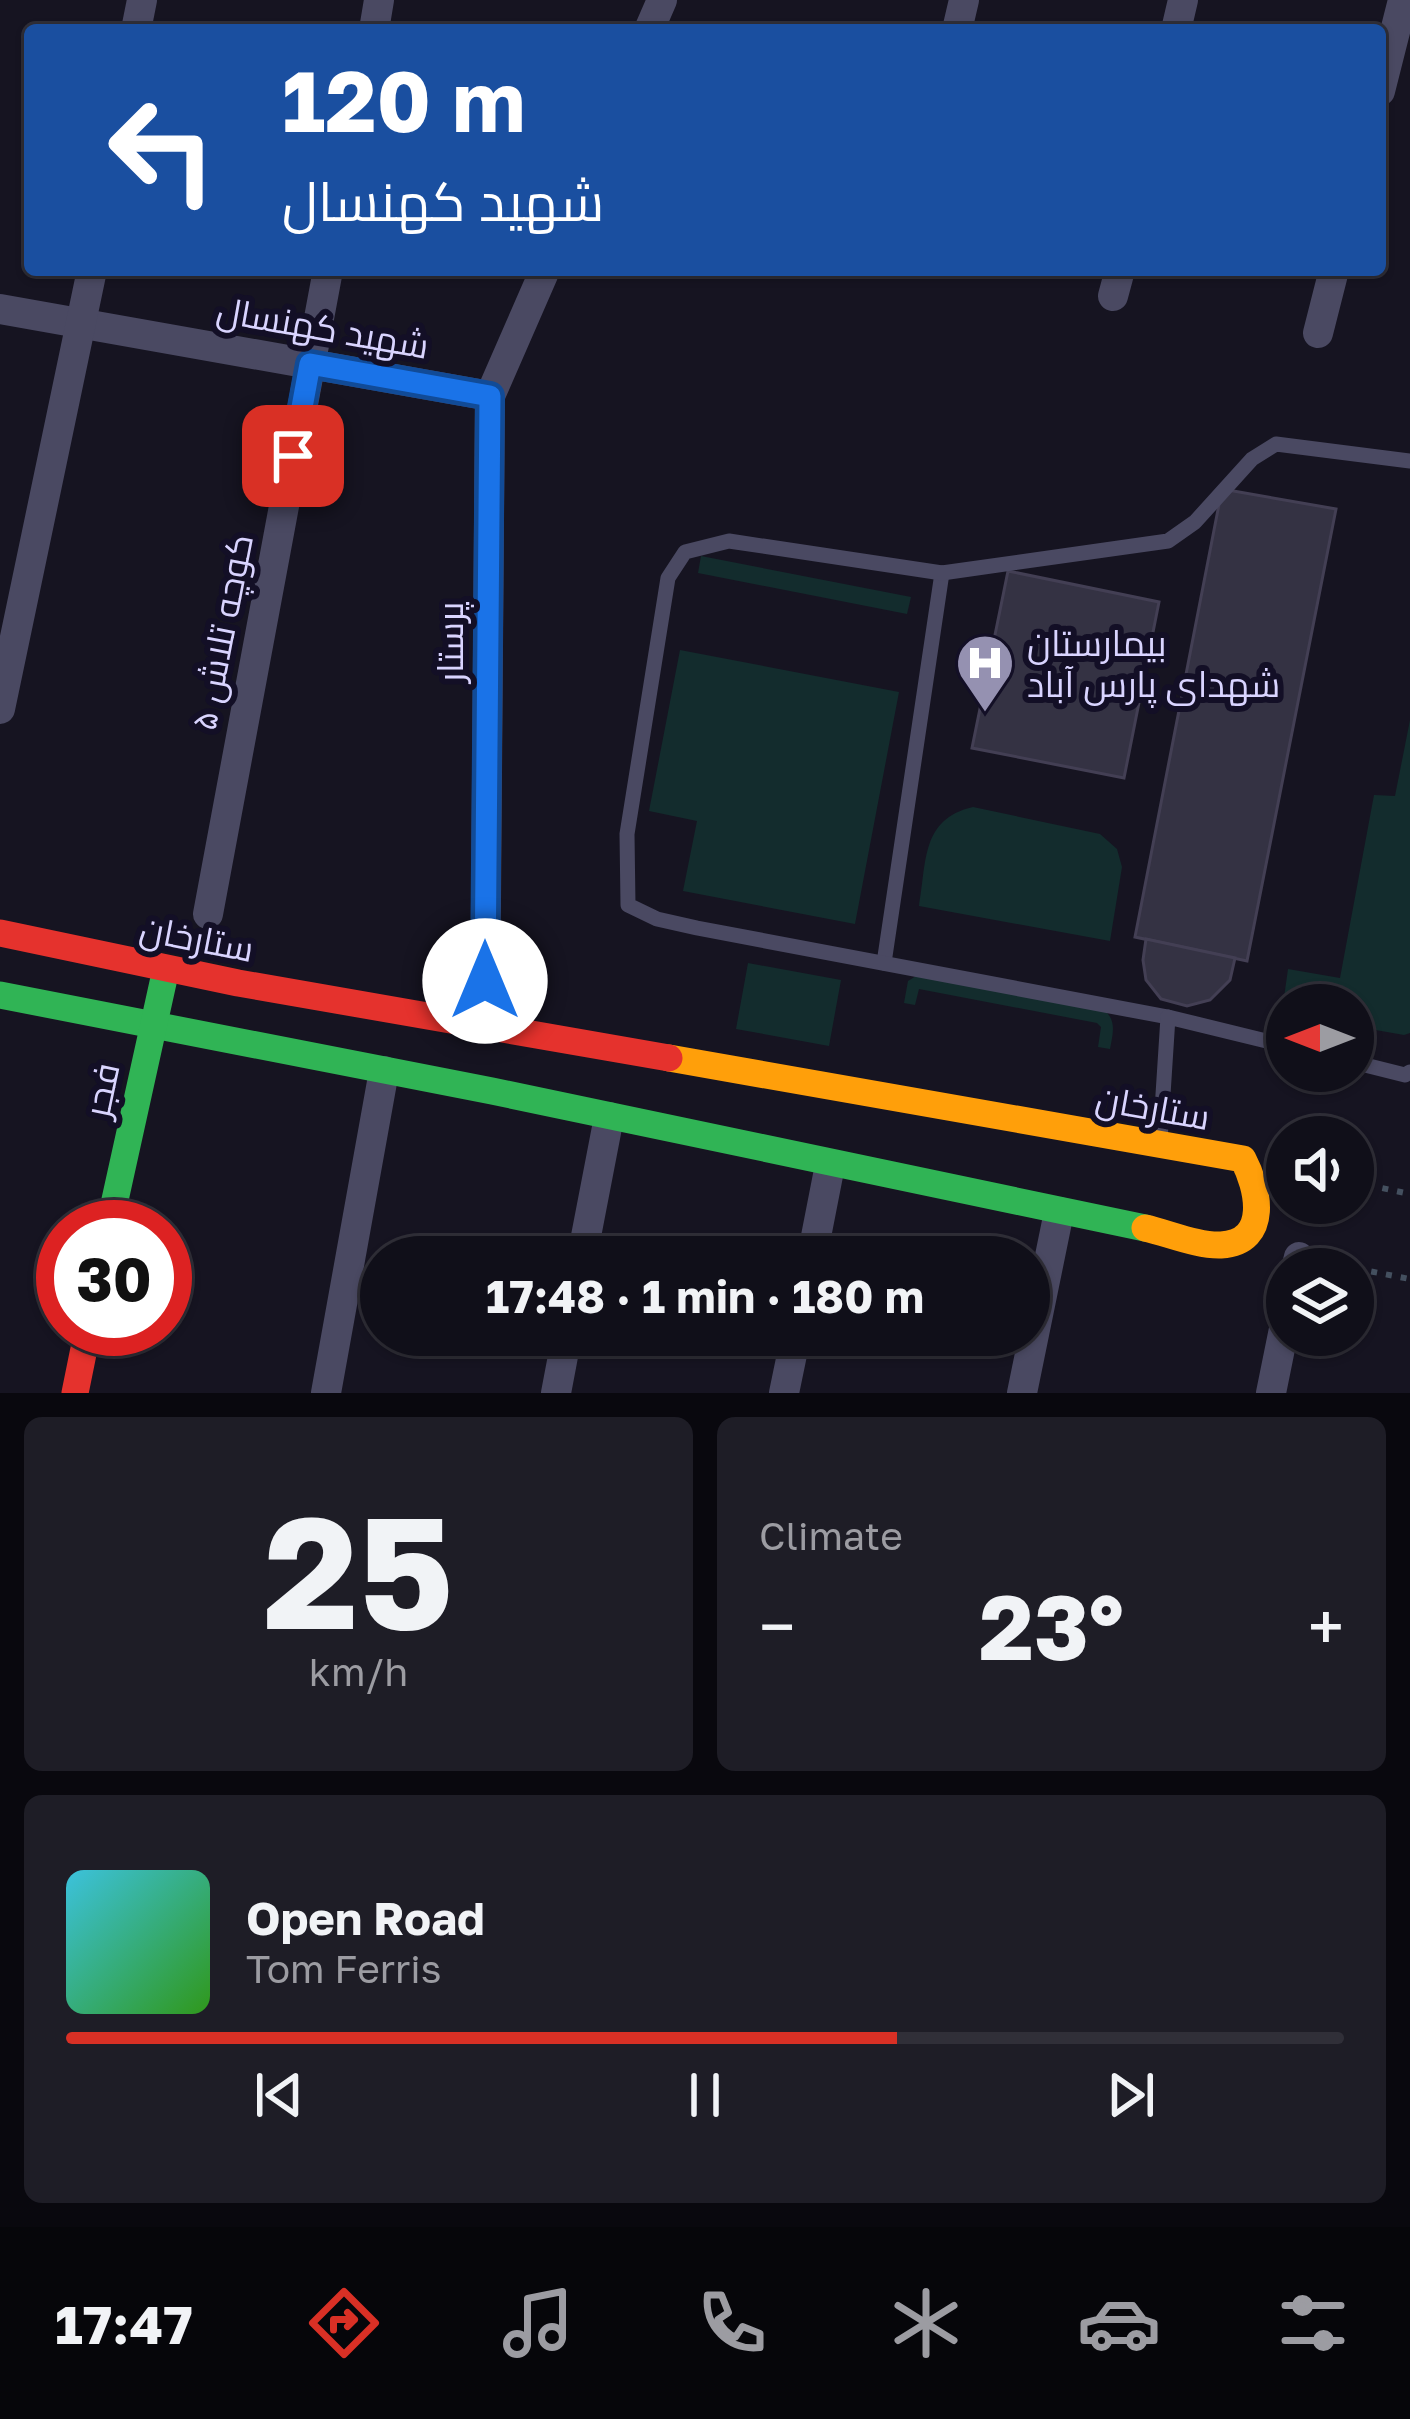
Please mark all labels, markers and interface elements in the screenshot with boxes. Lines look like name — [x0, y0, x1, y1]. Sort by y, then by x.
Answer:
text: 120 m — [282, 50, 526, 150]
icon: left — [84, 72, 240, 228]
text: شهید کهنسال — [282, 168, 604, 233]
street label: شهید کهنسال — [213, 287, 432, 368]
pin — [242, 405, 344, 507]
icon: arrive — [260, 423, 326, 489]
street label: کوچه تلاش ۵ — [181, 530, 264, 734]
street label: پرستار — [428, 601, 474, 684]
place label: بیمارستان شهدای پارس آباد — [1027, 621, 1280, 708]
hospital icon: بیمارستان شهدای پارس آباد — [954, 632, 1016, 714]
street label: ستارخان — [136, 906, 258, 971]
position arrow — [422, 918, 548, 1044]
north arrow — [1266, 984, 1374, 1092]
map controls — [1266, 984, 1374, 1356]
street label: فجر — [74, 1059, 128, 1123]
street label: ستارخان — [1092, 1076, 1213, 1139]
button: sound — [1266, 1116, 1374, 1224]
speed limit sign: 30 — [36, 1200, 192, 1356]
button: layers — [1266, 1248, 1374, 1356]
text: 17:48 · 1 min · 180 m — [486, 1269, 924, 1323]
text: 25 — [263, 1476, 454, 1663]
text: Climate — [759, 1512, 903, 1559]
text: 23° — [979, 1572, 1124, 1680]
text: − — [759, 1586, 795, 1666]
text: + — [1308, 1586, 1344, 1666]
text: km/h — [309, 1648, 408, 1695]
text: Open Road — [246, 1891, 485, 1945]
text: Tom Ferris — [246, 1945, 441, 1992]
icon: previous — [246, 2062, 312, 2128]
icon: pause — [672, 2062, 738, 2128]
icon: next — [1098, 2062, 1164, 2128]
icon: directions — [302, 2281, 386, 2365]
icon: music — [496, 2281, 580, 2365]
icon: phone — [690, 2281, 774, 2365]
icon: climate — [884, 2281, 968, 2365]
icon: car — [1077, 2281, 1161, 2365]
icon: filters — [1271, 2281, 1355, 2365]
text: 17:47 — [55, 2291, 193, 2356]

